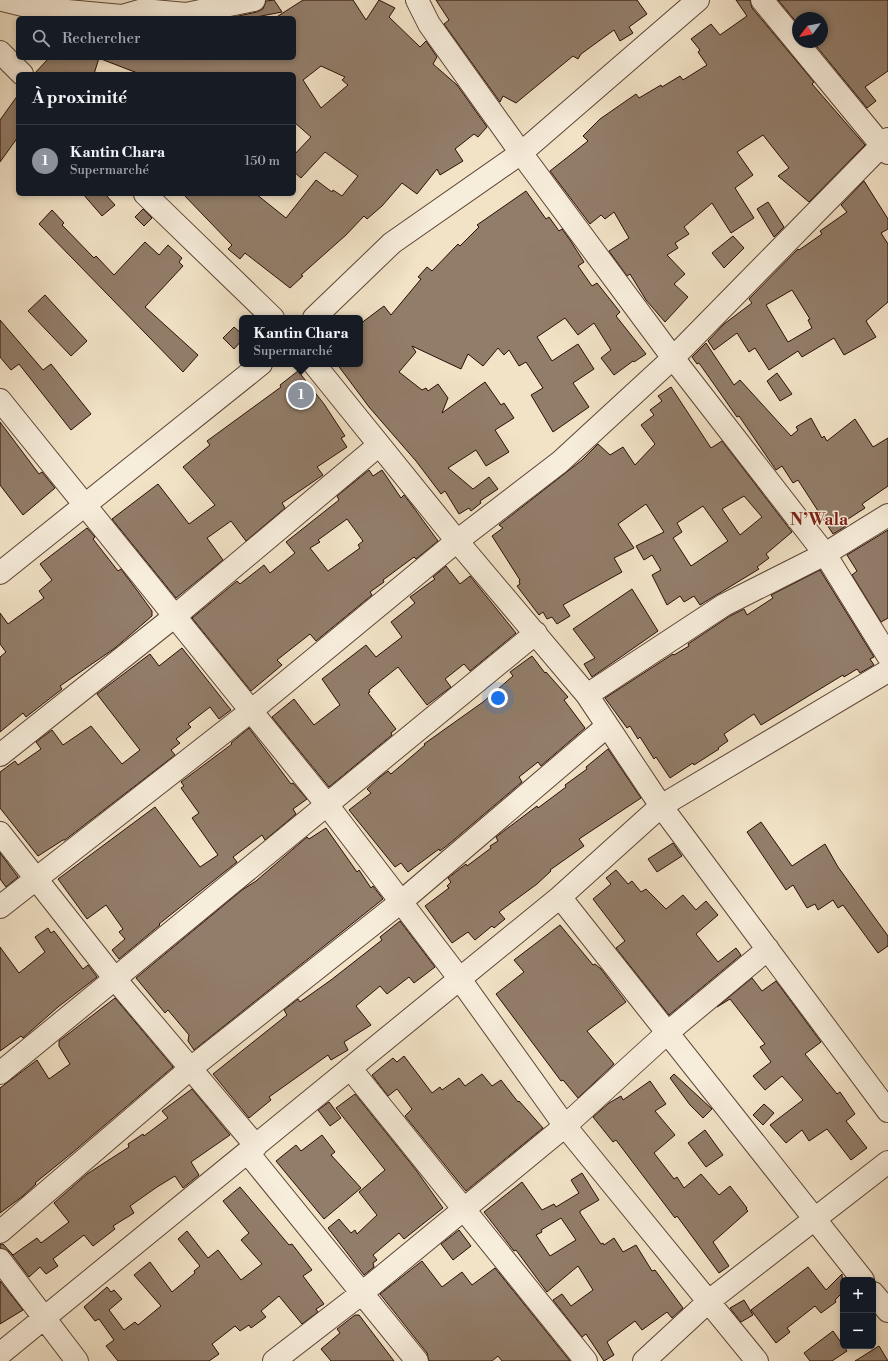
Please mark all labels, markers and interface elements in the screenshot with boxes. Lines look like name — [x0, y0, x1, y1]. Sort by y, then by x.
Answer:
north arrow — [792, 12, 828, 48]
search box — [16, 16, 296, 60]
icon: search — [30, 27, 52, 49]
text: Rechercher — [62, 29, 141, 48]
text: À proximité — [32, 87, 127, 109]
text: Kantin Chara — [70, 143, 165, 162]
text: 1 — [42, 153, 48, 169]
text: 150 m — [245, 153, 280, 169]
text: Supermarché — [70, 162, 149, 178]
popup — [239, 315, 363, 367]
text: Kantin Chara — [253, 324, 349, 343]
text: Supermarché — [253, 343, 332, 359]
pin: 1 — [288, 380, 314, 410]
district label: N’Wala — [790, 509, 849, 531]
your location — [488, 688, 508, 708]
map controls — [840, 1277, 876, 1349]
button: + — [840, 1277, 876, 1313]
button: − — [840, 1313, 876, 1349]

